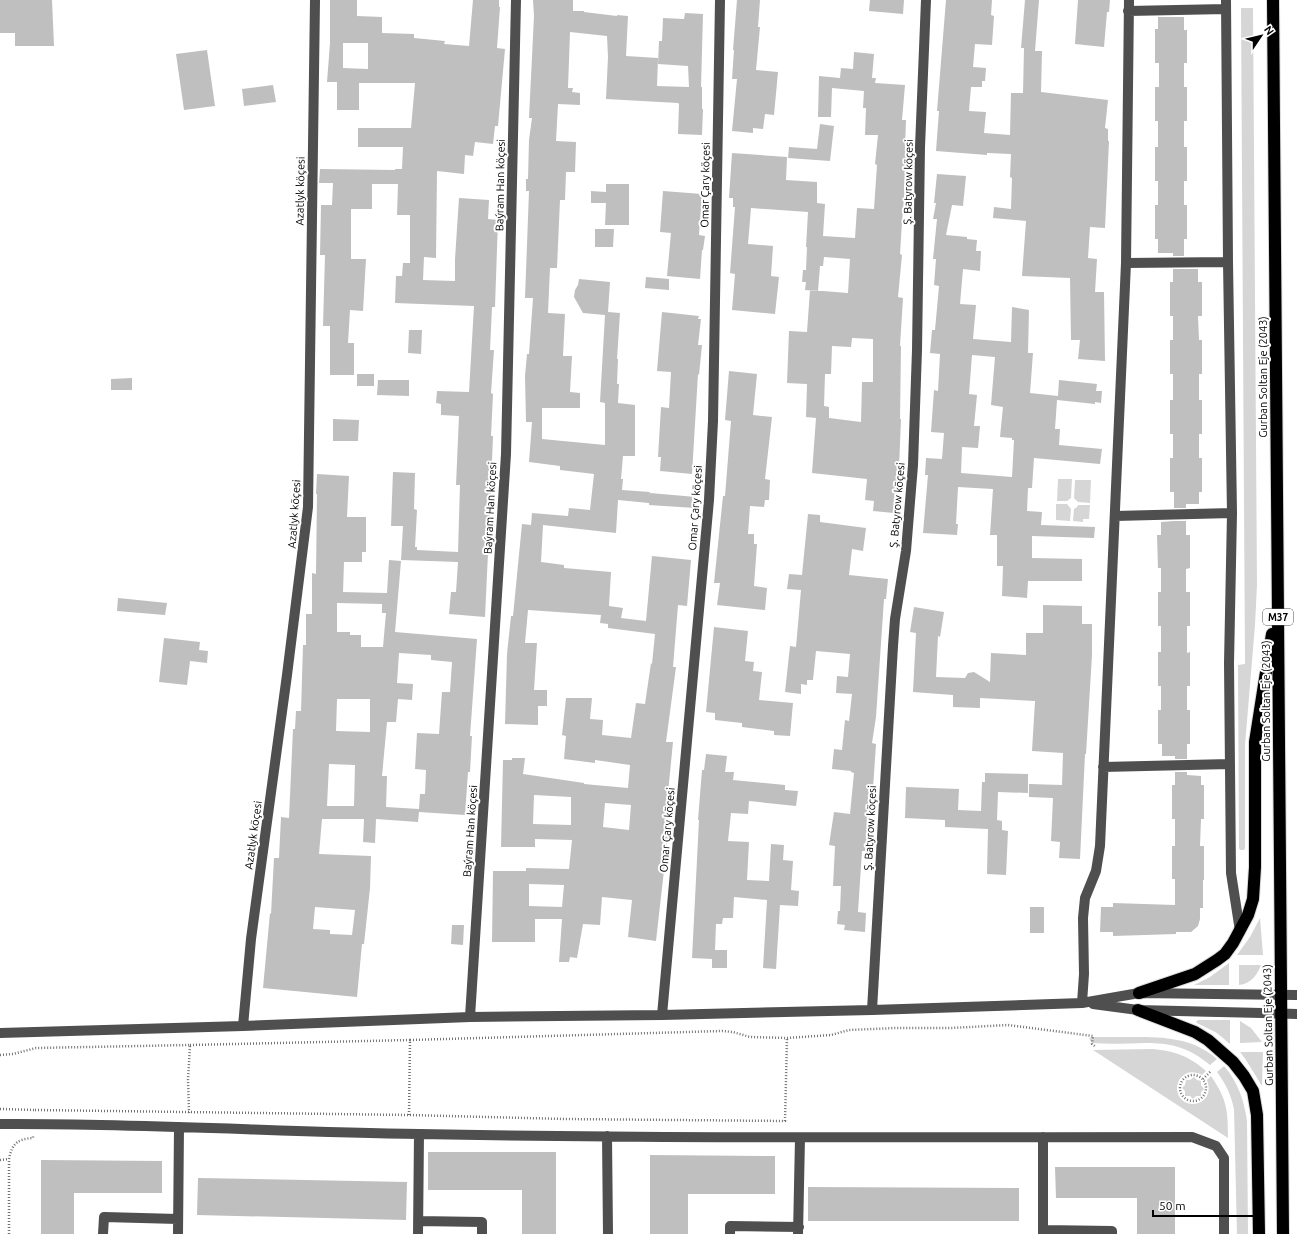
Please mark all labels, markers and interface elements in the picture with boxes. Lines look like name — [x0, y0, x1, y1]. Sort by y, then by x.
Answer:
north arrow — [1241, 16, 1281, 56]
text: N — [1262, 23, 1276, 37]
street label: Baýram Han köçesi — [493, 139, 507, 231]
street label: Ş. Batyrow köçesi — [901, 139, 915, 225]
street label: Omar Çary köçesi — [698, 142, 712, 228]
street label: Azatlyk köçesi — [293, 156, 307, 226]
street label: Gurban Soltan Eje (2043) — [1257, 316, 1270, 438]
street label: Baýram Han köçesi — [482, 462, 498, 554]
street label: Ş. Batyrow köçesi — [887, 462, 907, 548]
street label: Omar Çary köçesi — [686, 465, 704, 551]
street label: Azatlyk köçesi — [286, 479, 302, 549]
road number: M37 — [1263, 609, 1293, 625]
street label: Gurban Soltan Eje (2043) — [1260, 640, 1273, 762]
street label: Baýram Han köçesi — [461, 785, 479, 877]
street label: Ş. Batyrow köçesi — [862, 785, 878, 871]
street label: Omar Çary köçesi — [657, 787, 677, 873]
street label: Azatlyk köçesi — [242, 800, 264, 870]
street label: Gurban Soltan Eje (2043) — [1261, 964, 1276, 1086]
scale bar — [1153, 1192, 1260, 1218]
text: 50 m — [1159, 1199, 1186, 1212]

